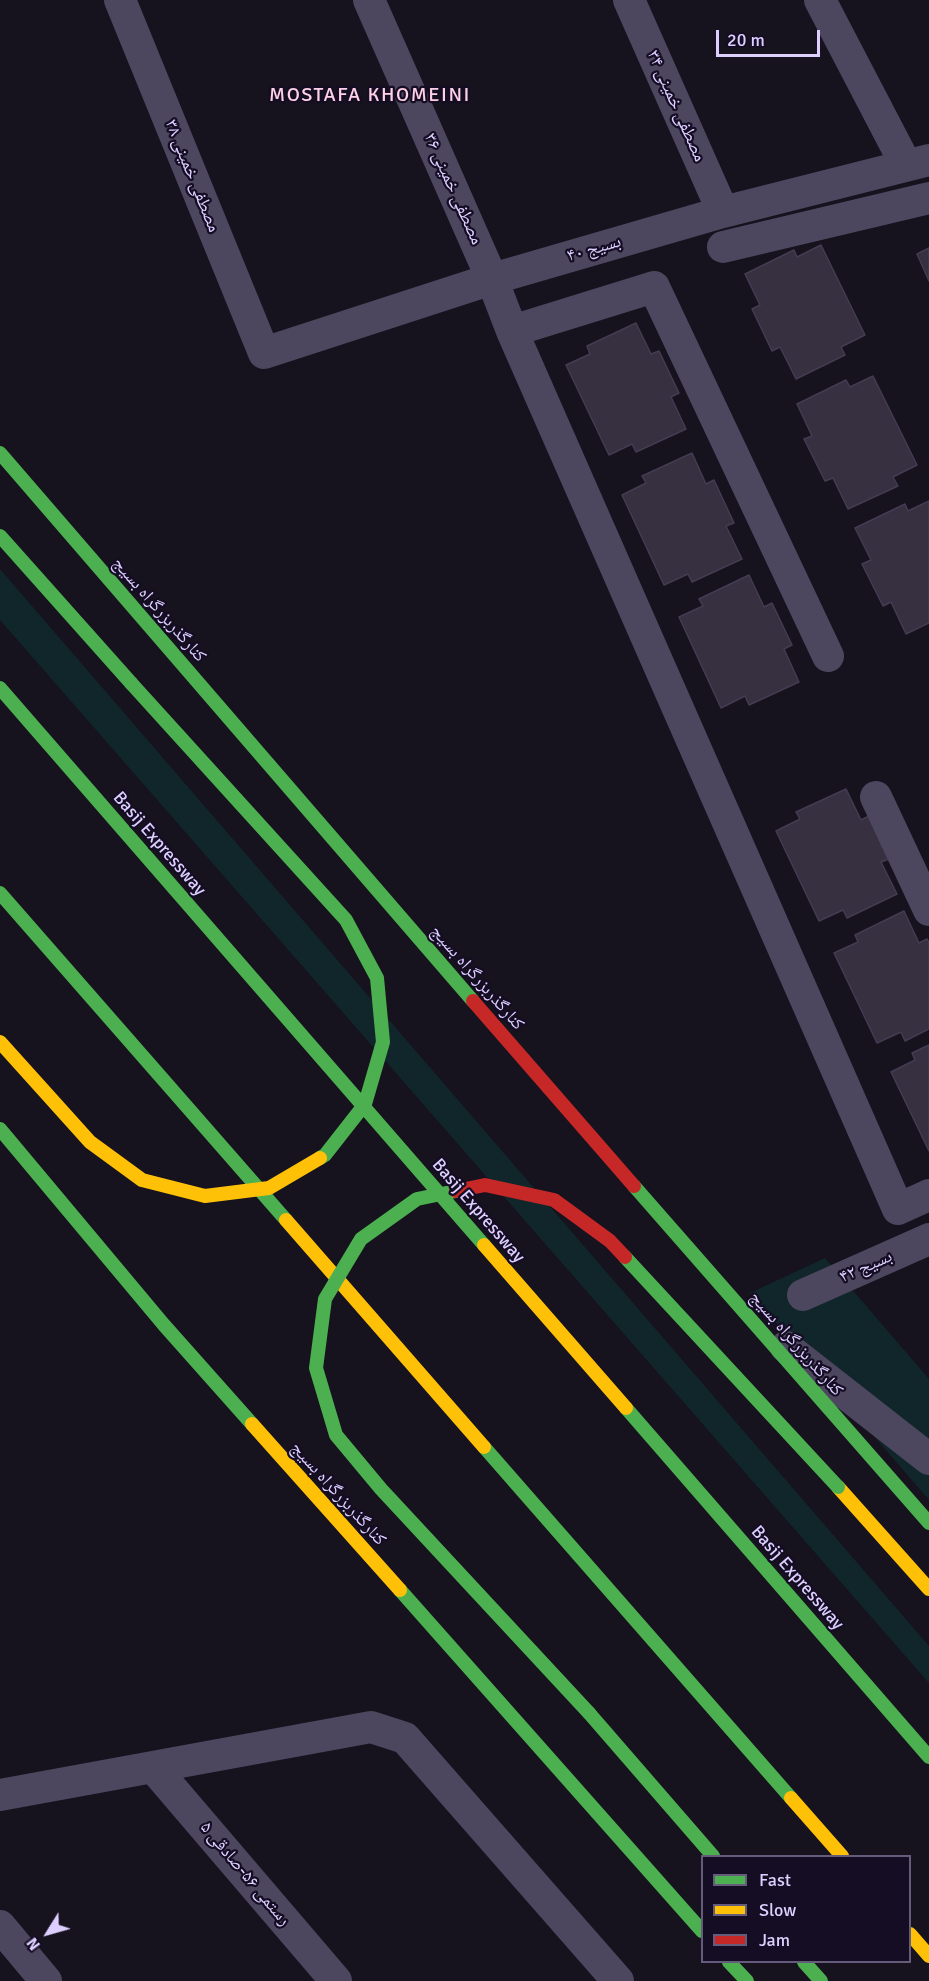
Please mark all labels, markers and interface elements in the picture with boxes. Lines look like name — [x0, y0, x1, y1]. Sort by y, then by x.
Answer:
scale bar — [719, 18, 822, 56]
text: 20 m — [727, 29, 765, 51]
street label: مصطفی خمینی ۳۴ — [642, 47, 710, 165]
district label: MOSTAFA KHOMEINI — [269, 84, 471, 108]
street label: مصطفی خمینی ۳۸ — [160, 116, 224, 236]
street label: مصطفی خمینی ۳۶ — [419, 130, 487, 248]
street label: بسیج ۴۰ — [564, 231, 624, 267]
street label: کنارگذربزرگراه بسیج — [108, 553, 210, 667]
street label: Basij Expressway — [108, 787, 210, 901]
street label: کنارگذربزرگراه بسیج — [426, 921, 528, 1035]
street label: Basij Expressway — [427, 1154, 529, 1268]
street label: بسیج ۴۲ — [836, 1246, 896, 1288]
street label: کنارگذربزرگراه بسیج — [745, 1287, 847, 1401]
street label: کنارگذربزرگراه بسیج — [286, 1438, 390, 1550]
street label: Basij Expressway — [746, 1521, 848, 1635]
street label: رستمی ۵۶-صادقی ۵ — [195, 1817, 295, 1931]
legend — [701, 1855, 911, 1963]
text: Fast — [759, 1869, 791, 1891]
text: Slow — [759, 1899, 796, 1921]
north arrow — [18, 1903, 78, 1963]
text: Jam — [759, 1929, 790, 1951]
text: N — [22, 1933, 45, 1954]

